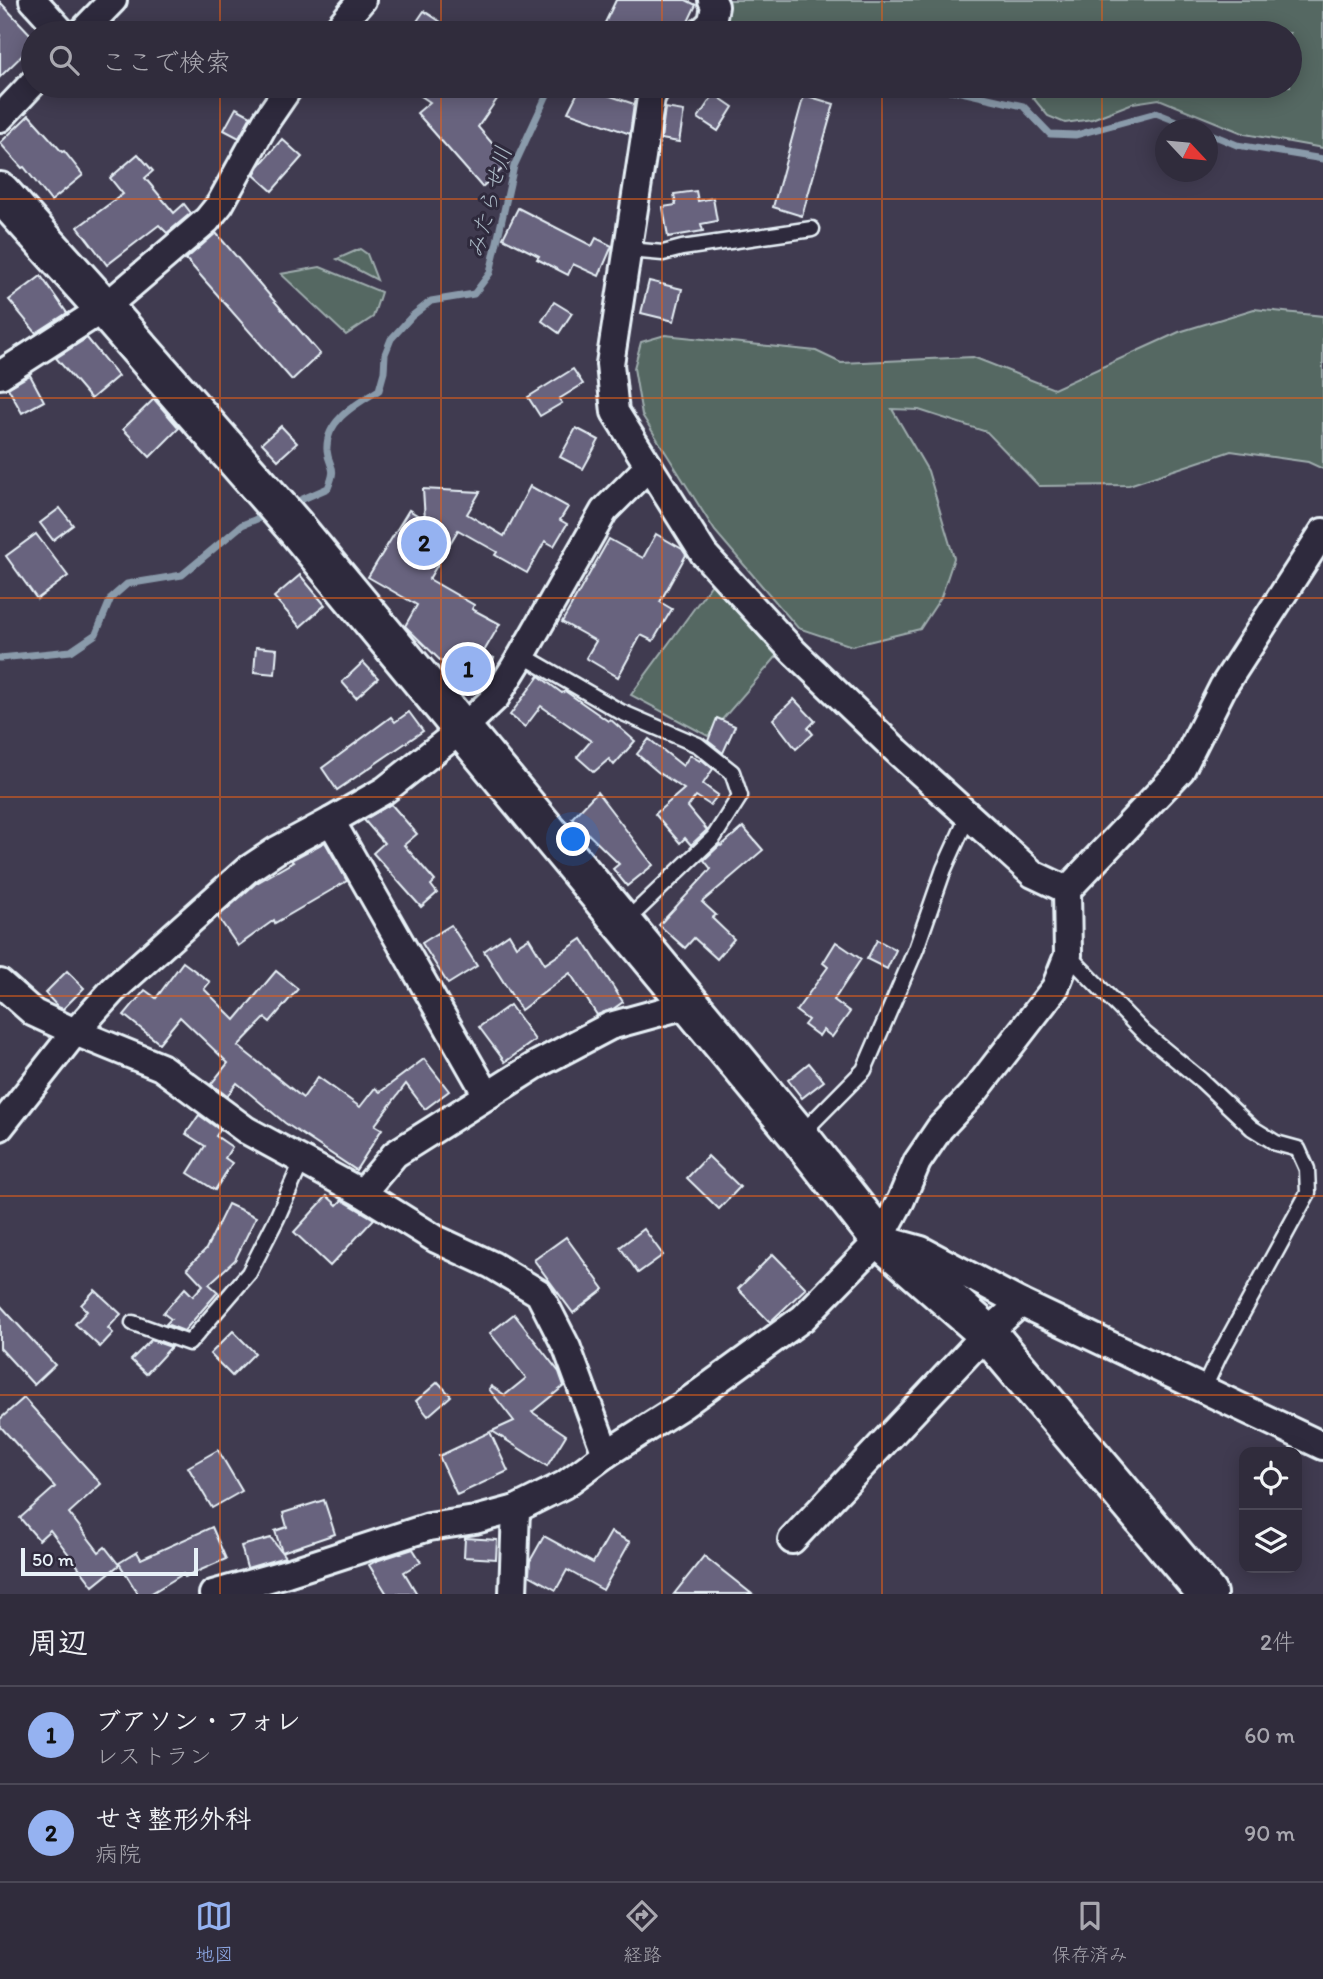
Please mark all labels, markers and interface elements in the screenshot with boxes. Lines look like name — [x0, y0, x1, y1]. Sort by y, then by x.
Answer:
search box — [21, 21, 1302, 98]
icon: search — [45, 41, 83, 79]
text: ここで検索 — [101, 46, 231, 78]
north arrow — [1155, 119, 1218, 182]
water label: みたらせ川 — [461, 143, 517, 261]
pin: 2 — [401, 517, 447, 569]
pin: 1 — [445, 643, 491, 695]
your location — [556, 822, 590, 856]
map controls — [1239, 1447, 1302, 1573]
button: locate — [1239, 1447, 1302, 1510]
button: layers — [1239, 1510, 1302, 1573]
scale bar — [21, 1545, 198, 1577]
text: 50 m — [32, 1548, 74, 1571]
text: 周辺 — [28, 1624, 88, 1661]
text: 2件 — [1260, 1628, 1295, 1656]
text: ブアソン・フォレ — [95, 1705, 301, 1737]
text: 1 — [46, 1721, 56, 1749]
text: 60 m — [1244, 1721, 1295, 1749]
text: レストラン — [95, 1742, 212, 1770]
text: せき整形外科 — [95, 1803, 251, 1835]
text: 2 — [45, 1819, 57, 1847]
text: 90 m — [1244, 1819, 1295, 1847]
text: 病院 — [95, 1840, 141, 1868]
tab: 地図 — [195, 1897, 233, 1966]
tab: 経路 — [623, 1897, 662, 1966]
tab: 保存済み — [1052, 1897, 1128, 1966]

